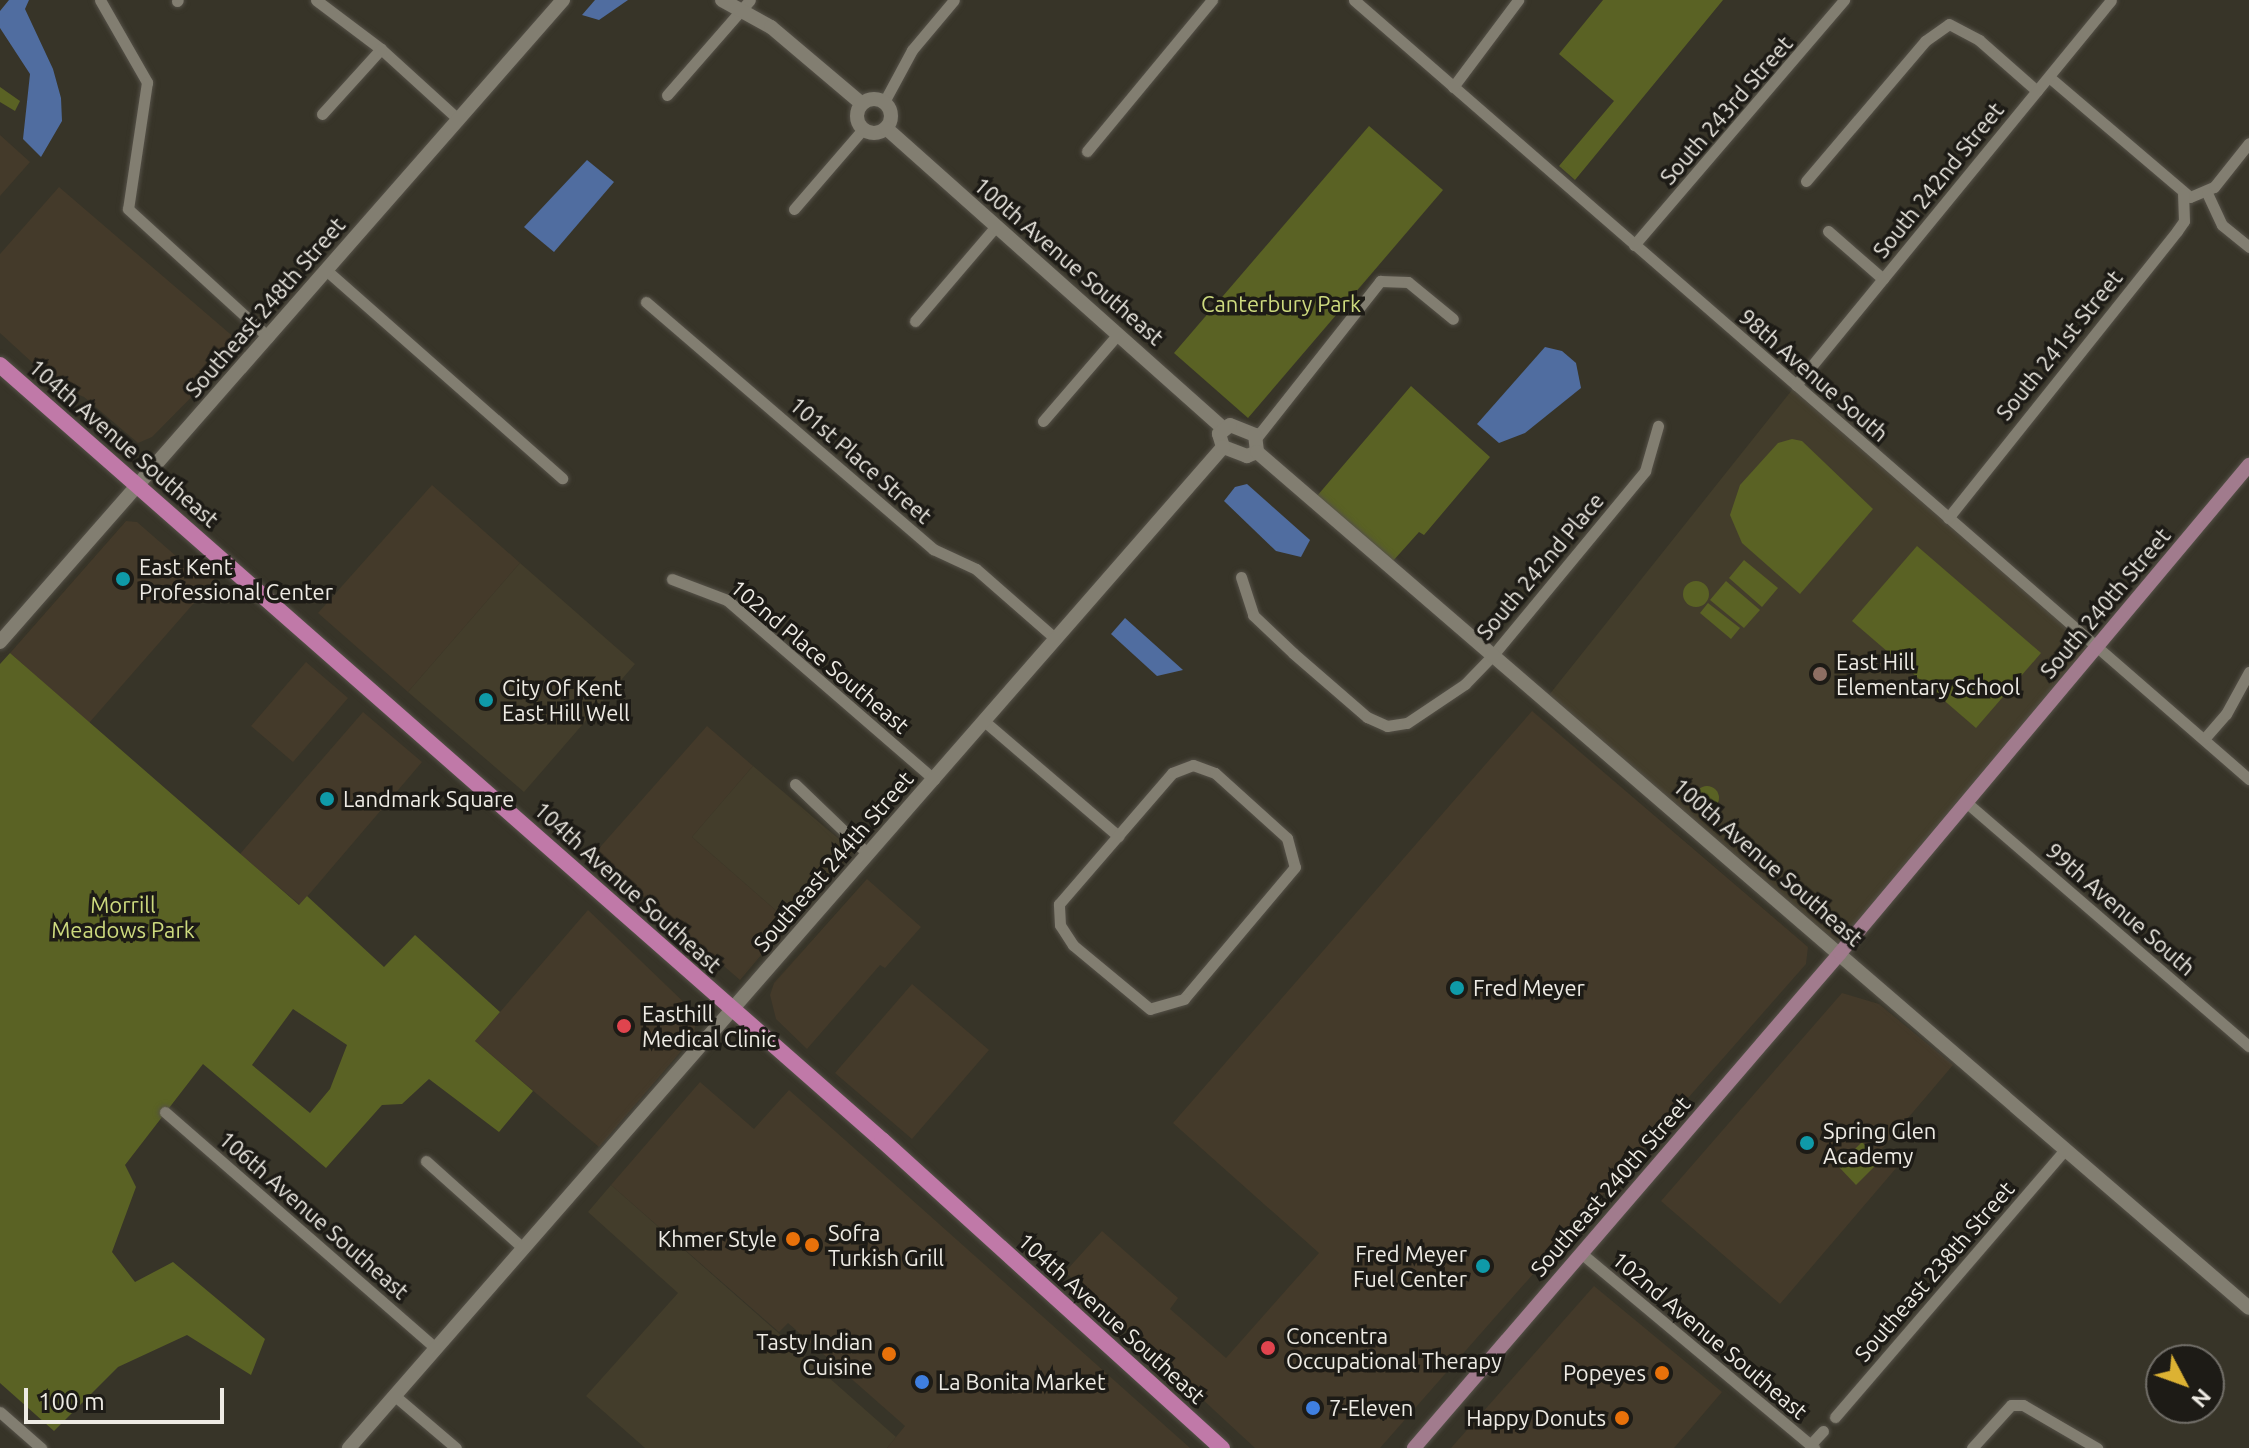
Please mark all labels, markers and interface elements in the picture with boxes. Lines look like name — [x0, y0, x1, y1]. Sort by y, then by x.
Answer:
street label: South 243rd Street — [1654, 30, 1798, 190]
street label: South 242nd Street — [1867, 97, 2009, 263]
street label: 100th Avenue Southeast — [969, 172, 1169, 350]
street label: Southeast 248th Street — [180, 212, 350, 402]
street label: South 241st Street — [1991, 265, 2127, 425]
park label: Canterbury Park — [1201, 291, 1361, 317]
street label: 98th Avenue South — [1734, 303, 1894, 447]
street label: 104th Avenue Southeast — [24, 354, 224, 532]
street label: 101st Place Street — [785, 391, 937, 529]
street label: South 242nd Place — [1471, 487, 1609, 645]
street label: South 240th Street — [2034, 522, 2176, 684]
place label: East Kent Professional Center — [139, 553, 333, 604]
marker: East Kent Professional Center — [114, 570, 132, 588]
street label: 102nd Place Southeast — [725, 574, 915, 738]
place label: East Hill Elementary School — [1836, 648, 2020, 700]
marker: East Hill Elementary School — [1811, 665, 1829, 683]
place label: City Of Kent East Hill Well — [502, 674, 630, 726]
marker: City Of Kent East Hill Well — [477, 691, 495, 709]
street label: Southeast 244th Street — [748, 766, 918, 956]
street label: 100th Avenue Southeast — [1668, 773, 1868, 951]
place label: Landmark Square — [343, 786, 514, 812]
marker: Landmark Square — [318, 790, 336, 808]
street label: 104th Avenue Southeast — [529, 796, 727, 978]
street label: 99th Avenue South — [2041, 837, 2201, 981]
park label: Morrill Meadows Park — [51, 891, 195, 942]
place label: Fred Meyer — [1473, 975, 1585, 1001]
marker: Fred Meyer — [1448, 979, 1466, 997]
place label: Easthill Medical Clinic — [642, 1000, 776, 1052]
marker: Easthill Medical Clinic — [613, 1015, 635, 1037]
street label: Southeast 240th Street — [1525, 1091, 1695, 1281]
place label: Spring Glen Academy — [1823, 1117, 1936, 1168]
street label: 106th Avenue Southeast — [214, 1126, 414, 1304]
marker: Spring Glen Academy — [1798, 1134, 1816, 1152]
street label: Southeast 238th Street — [1849, 1176, 2019, 1366]
place label: Sofra Turkish Grill — [828, 1219, 944, 1270]
place label: Khmer Style — [658, 1226, 777, 1252]
street label: 104th Avenue Southeast — [1013, 1227, 1211, 1409]
marker: Khmer Style — [784, 1230, 802, 1248]
marker: Sofra Turkish Grill — [803, 1236, 821, 1254]
place label: Fred Meyer Fuel Center — [1353, 1240, 1467, 1292]
street label: 102nd Avenue Southeast — [1607, 1246, 1813, 1424]
marker: Fred Meyer Fuel Center — [1474, 1257, 1492, 1275]
place label: Concentra Occupational Therapy — [1286, 1322, 1502, 1374]
place label: Tasty Indian Cuisine — [756, 1328, 873, 1380]
marker: Concentra Occupational Therapy — [1257, 1337, 1279, 1359]
north arrow — [2145, 1344, 2225, 1424]
marker: Tasty Indian Cuisine — [880, 1345, 898, 1363]
place label: Popeyes — [1563, 1360, 1646, 1386]
marker: Popeyes — [1653, 1364, 1671, 1382]
place label: La Bonita Market — [938, 1369, 1106, 1395]
scale bar — [28, 1372, 228, 1422]
marker: La Bonita Market — [913, 1373, 931, 1391]
text: N — [2187, 1384, 2217, 1413]
text: 100 m — [38, 1388, 105, 1415]
place label: 7-Eleven — [1329, 1395, 1413, 1421]
marker: 7-Eleven — [1304, 1399, 1322, 1417]
place label: Happy Donuts — [1466, 1405, 1606, 1431]
marker: Happy Donuts — [1613, 1409, 1631, 1427]

